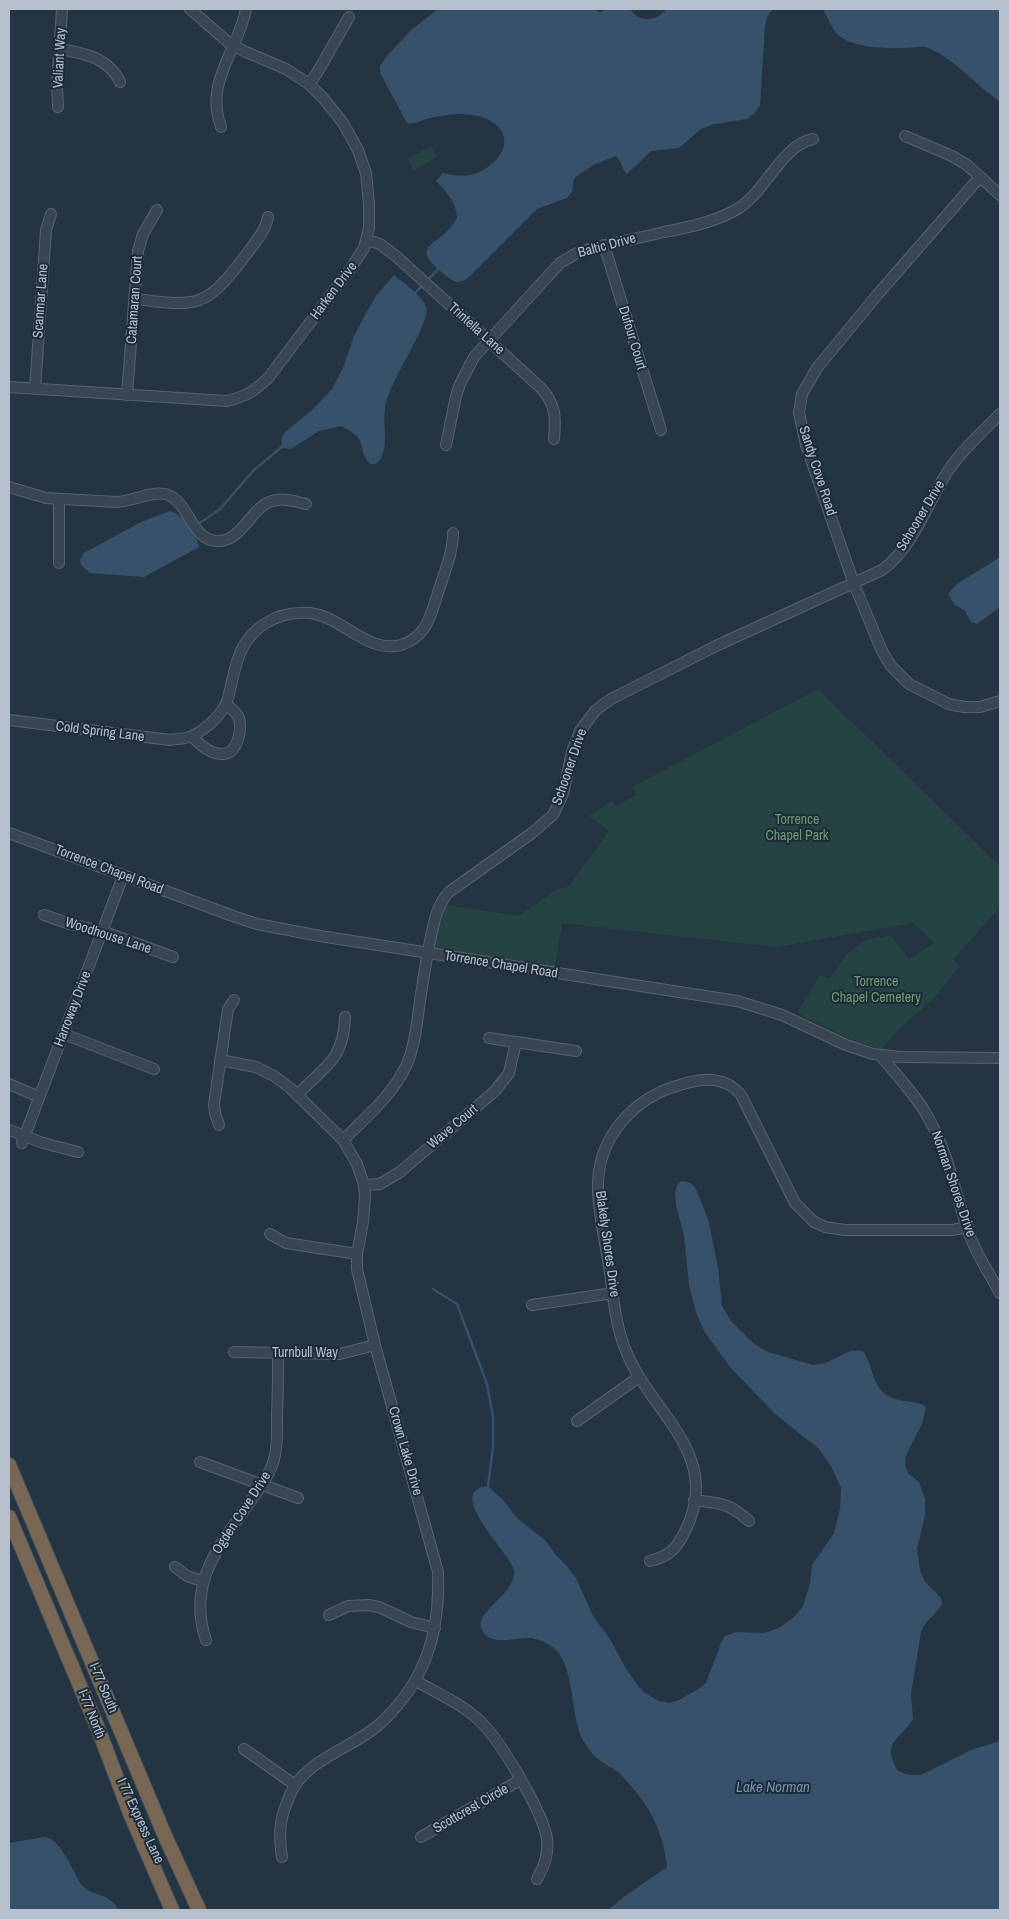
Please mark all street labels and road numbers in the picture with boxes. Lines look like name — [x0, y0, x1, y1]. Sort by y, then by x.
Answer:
street label: Valiant Way — [50, 27, 70, 89]
street label: Baltic Drive — [576, 230, 638, 262]
street label: Catamaran Court — [124, 255, 146, 345]
street label: Harken Drive — [307, 259, 361, 323]
street label: Scanmar Lane — [30, 263, 52, 339]
street label: Trintella Lane — [444, 299, 508, 359]
street label: Dufour Court — [614, 304, 650, 372]
street label: Sandy Cove Road — [795, 424, 839, 518]
street label: Schooner Drive — [893, 477, 949, 555]
street label: Cold Spring Lane — [55, 718, 145, 746]
street label: Schooner Drive — [549, 727, 591, 807]
street label: Torrence Chapel Road — [52, 842, 166, 898]
street label: Woodhouse Lane — [63, 914, 153, 958]
street label: Torrence Chapel Road — [443, 948, 559, 982]
street label: Harroway Drive — [51, 969, 95, 1049]
street label: Wave Court — [425, 1101, 481, 1153]
street label: Norman Shores Drive — [927, 1129, 979, 1239]
street label: Blakely Shores Drive — [591, 1190, 623, 1298]
street label: Turnbull Way — [272, 1345, 338, 1361]
street label: Crown Lake Drive — [384, 1405, 426, 1497]
street label: Ogden Cove Drive — [209, 1469, 275, 1557]
street label: I-77 South — [85, 1660, 121, 1716]
street label: I-77 North — [74, 1687, 108, 1741]
street label: I 77 Express Lane — [113, 1776, 167, 1866]
street label: Scottcrest Circle — [430, 1781, 512, 1837]

